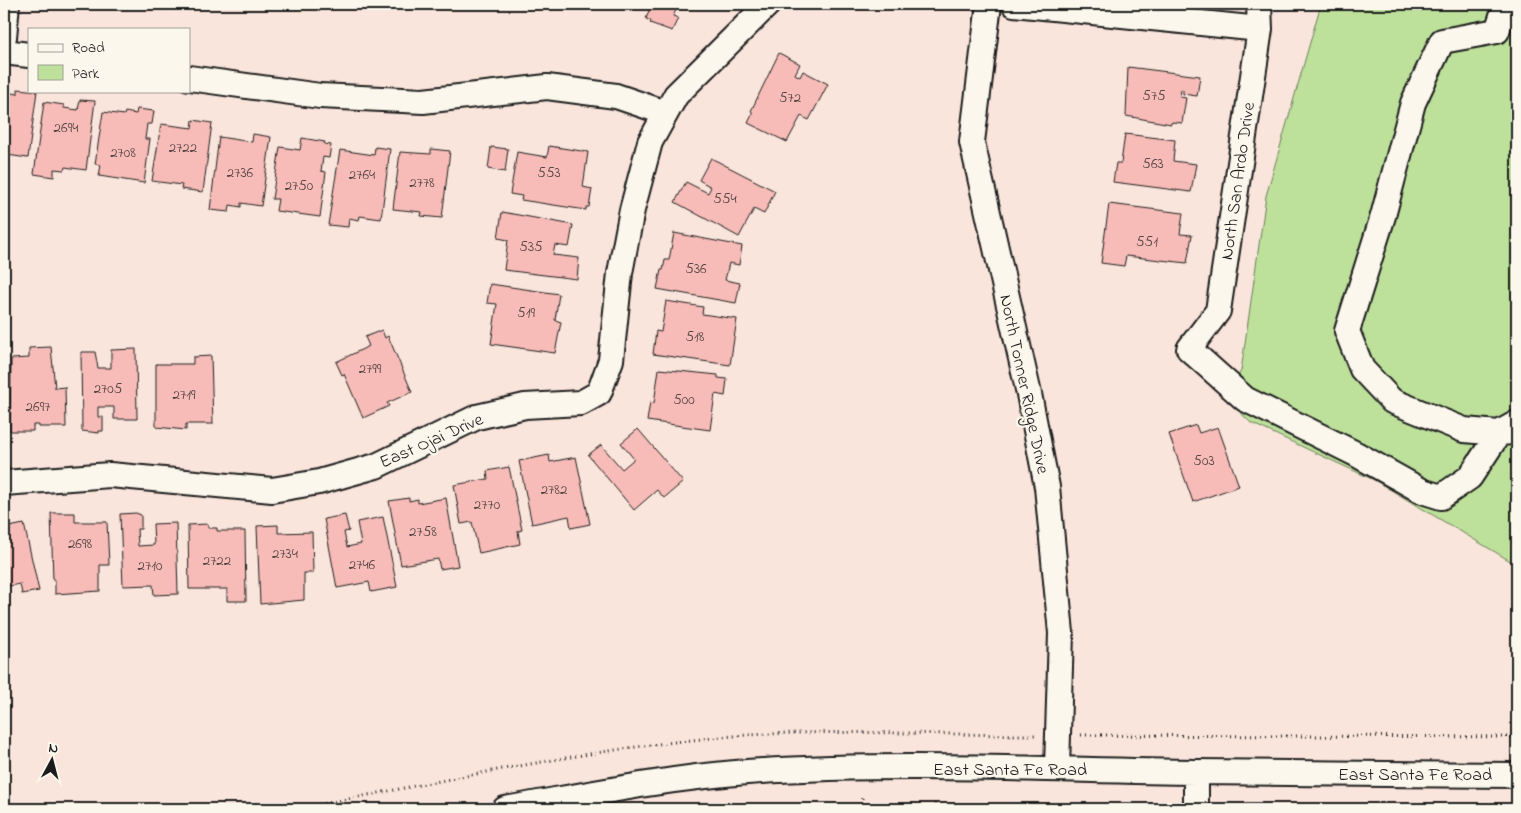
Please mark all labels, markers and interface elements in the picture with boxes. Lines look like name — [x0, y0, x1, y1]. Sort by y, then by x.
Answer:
legend — [28, 28, 190, 92]
text: Road — [72, 37, 105, 59]
text: Park — [72, 63, 100, 85]
house number: 575 — [1142, 85, 1166, 107]
house number: 572 — [779, 87, 802, 109]
street label: North San Ardo Drive — [1215, 100, 1263, 262]
house number: 2694 — [54, 117, 78, 139]
house number: 2722 — [169, 137, 198, 159]
house number: 2708 — [110, 142, 136, 164]
house number: 563 — [1142, 153, 1164, 175]
house number: 2736 — [227, 162, 254, 184]
house number: 553 — [537, 162, 561, 184]
house number: 2764 — [349, 164, 375, 186]
house number: 2778 — [409, 172, 435, 194]
house number: 2750 — [285, 175, 314, 197]
house number: 554 — [713, 188, 737, 210]
house number: 551 — [1136, 231, 1158, 253]
house number: 535 — [519, 236, 543, 258]
house number: 536 — [685, 258, 707, 280]
street label: North Tonner Ridge Drive — [990, 292, 1055, 478]
house number: 519 — [517, 302, 535, 324]
house number: 518 — [686, 326, 705, 348]
house number: 2799 — [359, 358, 382, 380]
house number: 2705 — [94, 378, 123, 400]
house number: 2719 — [173, 384, 196, 406]
house number: 500 — [673, 389, 695, 411]
house number: 2697 — [26, 396, 50, 418]
street label: East Ojai Drive — [376, 407, 489, 476]
house number: 503 — [1193, 450, 1215, 472]
house number: 2782 — [541, 479, 568, 501]
house number: 2770 — [474, 494, 501, 516]
house number: 2758 — [409, 521, 437, 543]
house number: 2698 — [68, 533, 92, 555]
house number: 2734 — [272, 543, 298, 565]
house number: 2722 — [203, 550, 232, 572]
house number: 2746 — [349, 554, 376, 576]
house number: 2710 — [138, 555, 163, 577]
north arrow — [28, 736, 78, 786]
text: N — [47, 738, 59, 760]
street label: East Santa Fe Road — [933, 758, 1087, 784]
street label: East Santa Fe Road — [1338, 763, 1492, 789]

